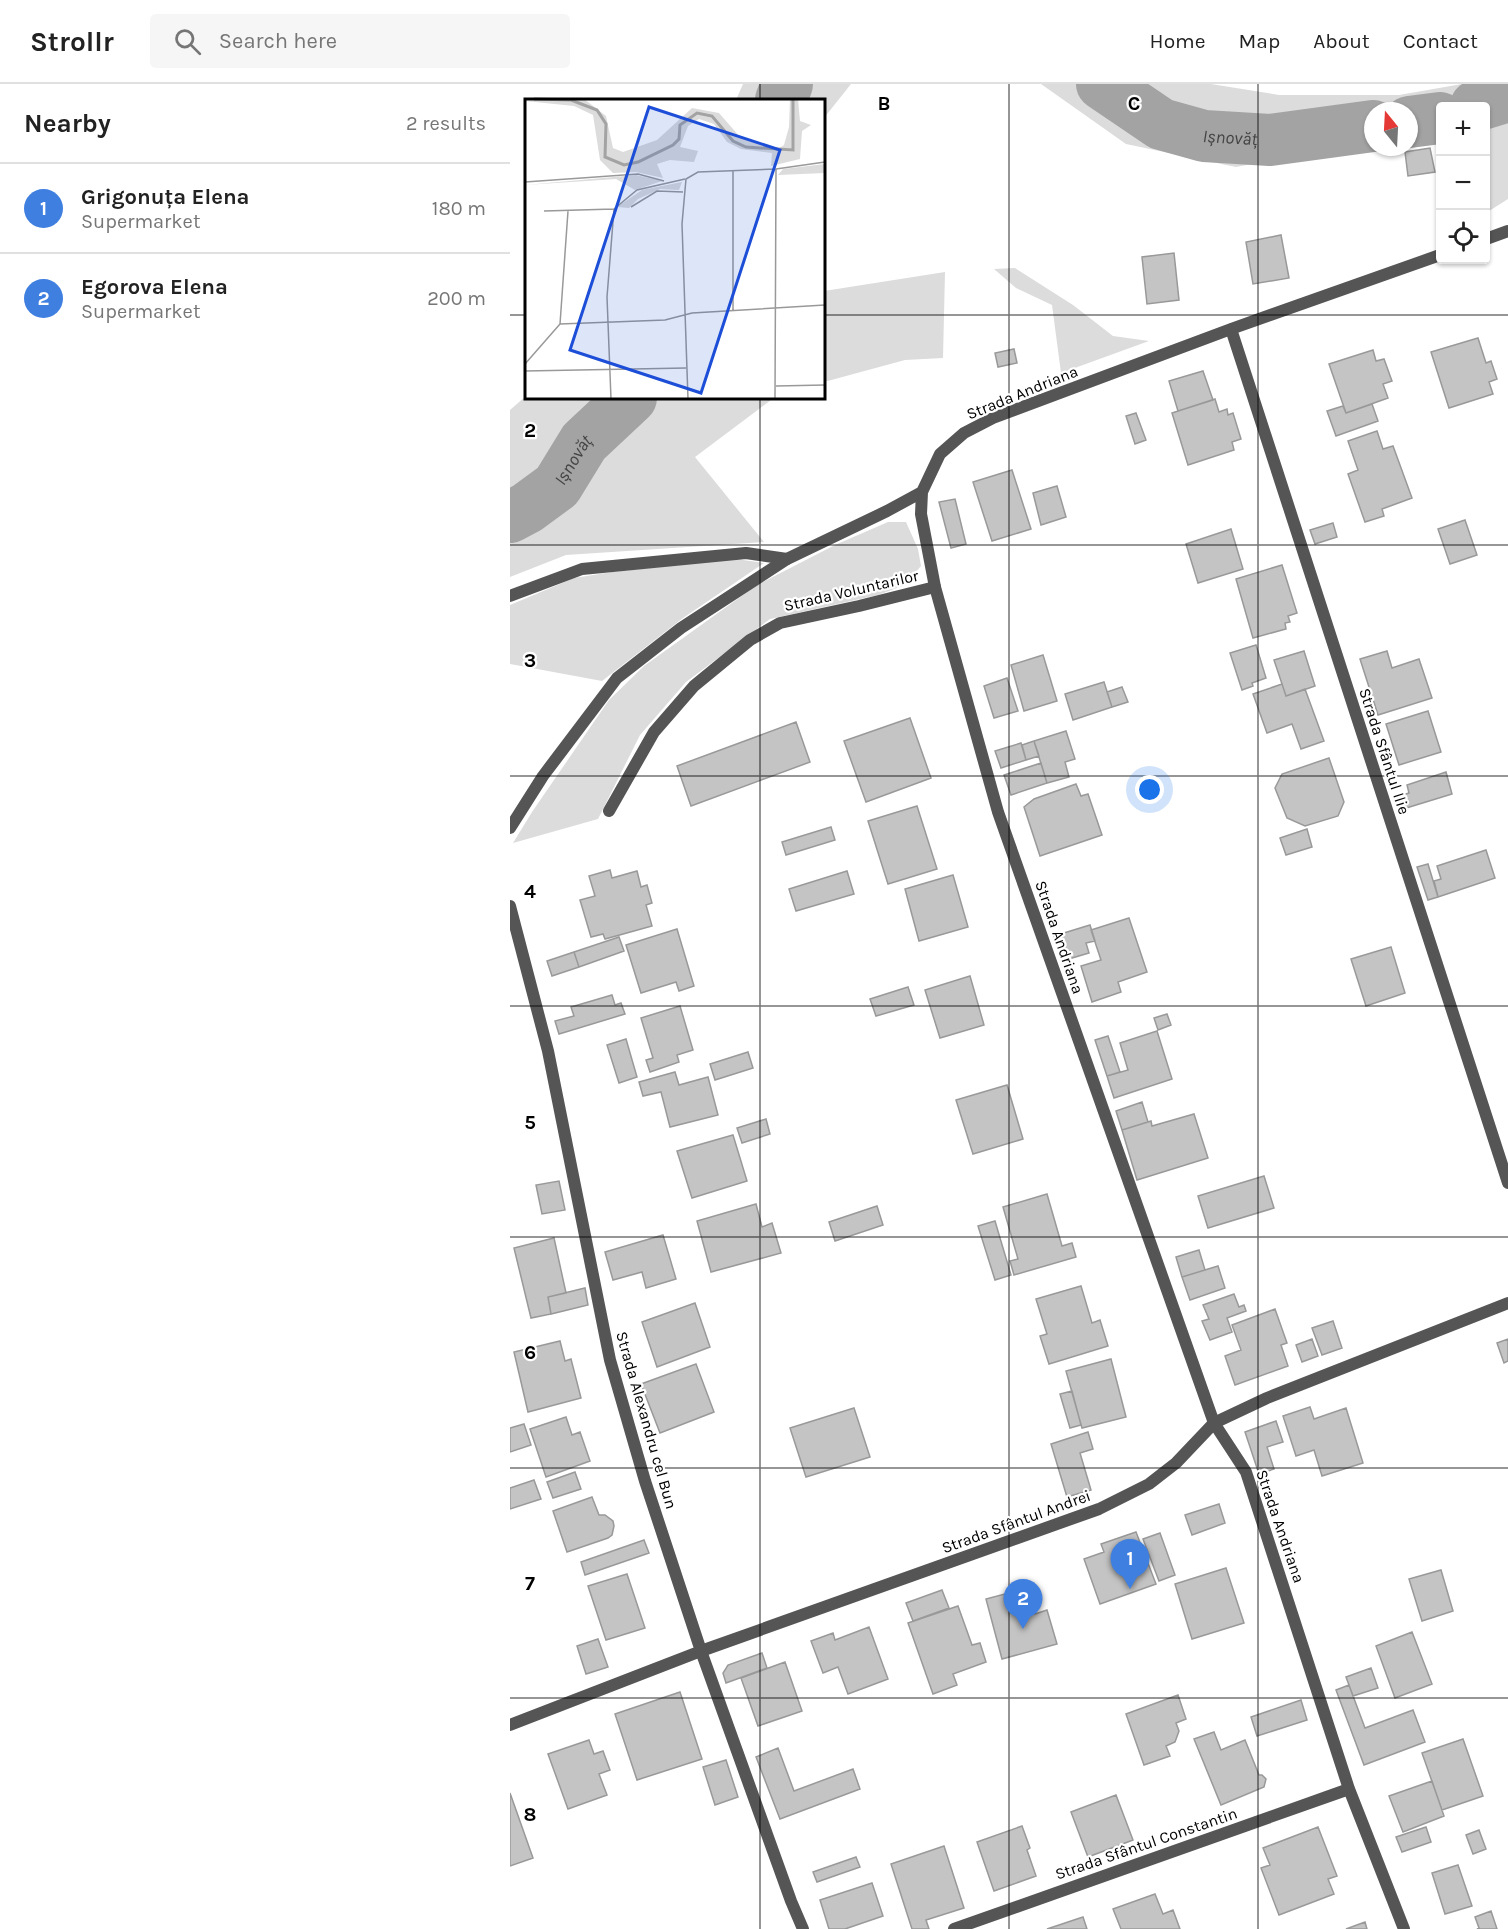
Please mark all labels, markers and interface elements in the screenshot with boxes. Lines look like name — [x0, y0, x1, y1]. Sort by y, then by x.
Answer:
search box — [150, 14, 570, 68]
text: Strollr — [30, 25, 114, 58]
icon: search — [171, 25, 204, 58]
text: Search here — [219, 28, 337, 54]
text: Home — [1150, 29, 1206, 53]
text: Map — [1239, 29, 1280, 53]
text: About — [1313, 29, 1370, 53]
text: Contact — [1403, 29, 1478, 53]
text: B — [878, 92, 890, 115]
text: C — [1128, 92, 1140, 115]
inset map — [525, 99, 825, 399]
north arrow — [1364, 102, 1418, 156]
map controls — [1436, 102, 1490, 264]
button: + — [1436, 102, 1490, 156]
text: Nearby — [24, 108, 111, 139]
text: 2 results — [406, 112, 486, 135]
water label: Ișnovăț — [1202, 125, 1259, 150]
button: − — [1436, 156, 1490, 210]
text: Grigonuța Elena — [81, 184, 249, 210]
text: 1 — [40, 197, 47, 220]
text: 180 m — [432, 197, 486, 220]
text: Supermarket — [81, 210, 200, 233]
button: locate — [1436, 210, 1490, 264]
text: Egorova Elena — [81, 274, 228, 300]
text: 2 — [37, 287, 50, 310]
text: 200 m — [427, 287, 486, 310]
text: Supermarket — [81, 300, 200, 323]
street label: Strada Andriana — [964, 361, 1081, 423]
text: 2 — [524, 419, 536, 442]
water label: Ișnovăț — [549, 429, 597, 489]
street label: Strada Voluntarilor — [782, 566, 921, 615]
text: 3 — [524, 649, 536, 672]
street label: Strada Sfântul Ilie — [1355, 685, 1414, 817]
your location — [1135, 775, 1164, 804]
street label: Strada Andriana — [1031, 878, 1088, 996]
text: 4 — [524, 880, 536, 903]
text: 5 — [524, 1111, 536, 1134]
street label: Strada Alexandru cel Bun — [612, 1329, 681, 1511]
text: 6 — [524, 1341, 536, 1364]
street label: Strada Andriana — [1252, 1467, 1309, 1585]
street label: Strada Sfântul Andrei — [939, 1486, 1093, 1557]
pin: 1 — [1110, 1540, 1150, 1589]
text: 7 — [525, 1572, 535, 1595]
pin: 2 — [1004, 1580, 1042, 1629]
text: 8 — [524, 1803, 536, 1826]
street label: Strada Sfântul Constantin — [1053, 1803, 1240, 1884]

